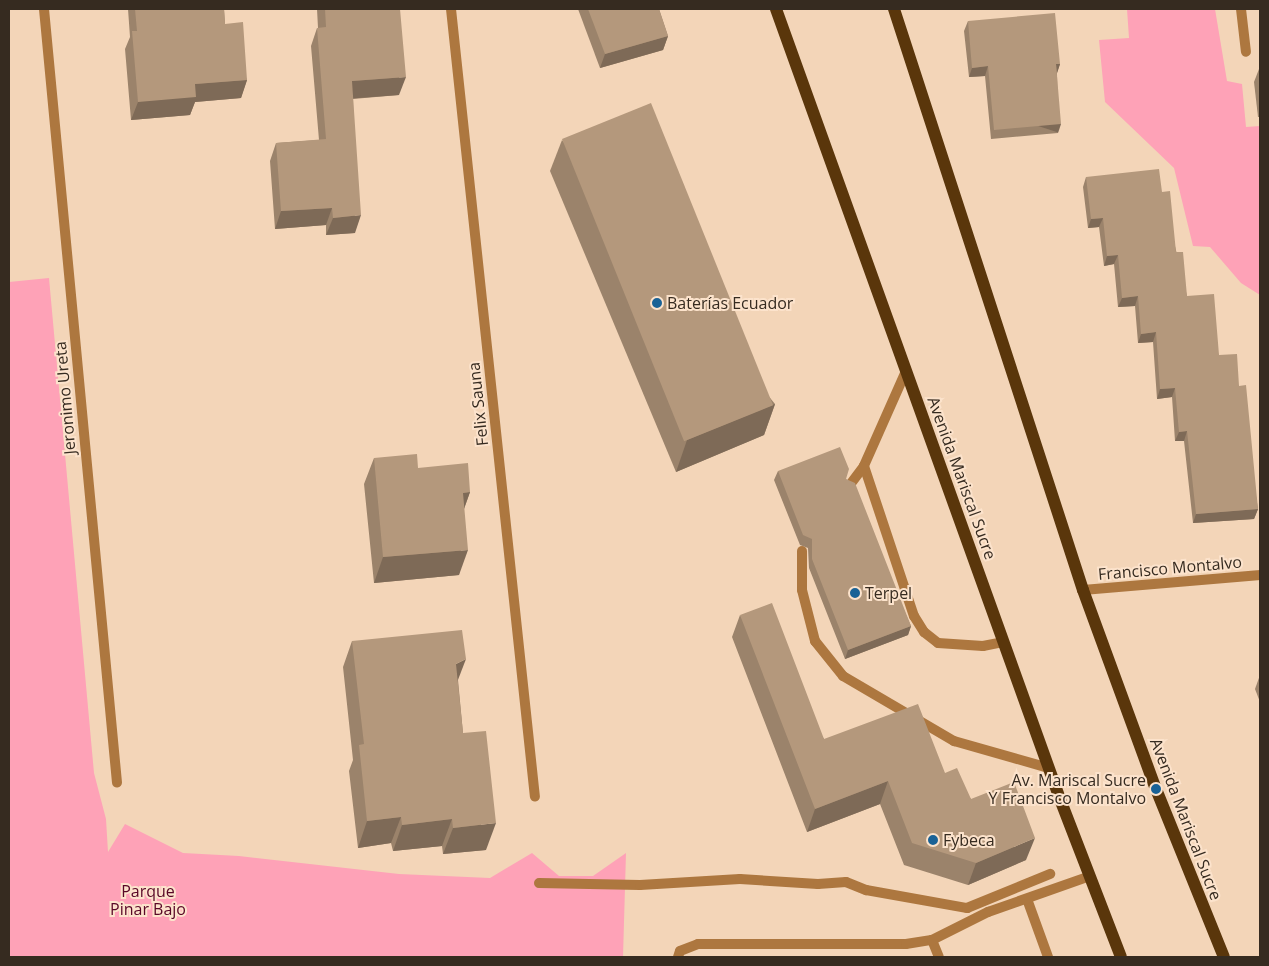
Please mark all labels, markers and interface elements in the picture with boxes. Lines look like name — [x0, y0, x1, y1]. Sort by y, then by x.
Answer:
place label: Baterías Ecuador — [667, 293, 793, 313]
marker: Baterías Ecuador — [651, 297, 663, 309]
street label: Jeronimo Ureta — [50, 341, 80, 455]
street label: Felix Sauna — [464, 361, 492, 447]
street label: Avenida Mariscal Sucre — [924, 394, 1000, 562]
street label: Francisco Montalvo — [1097, 552, 1243, 584]
place label: Terpel — [865, 583, 912, 603]
marker: Terpel — [849, 587, 861, 599]
street label: Avenida Mariscal Sucre — [1146, 735, 1226, 903]
place label: Av. Mariscal Sucre Y Francisco Montalvo — [989, 770, 1146, 808]
marker: Av. Mariscal Sucre Y Francisco Montalvo — [1150, 783, 1162, 795]
place label: Fybeca — [943, 830, 995, 850]
marker: Fybeca — [927, 834, 939, 846]
park label: Parque Pinar Bajo — [110, 881, 186, 919]

